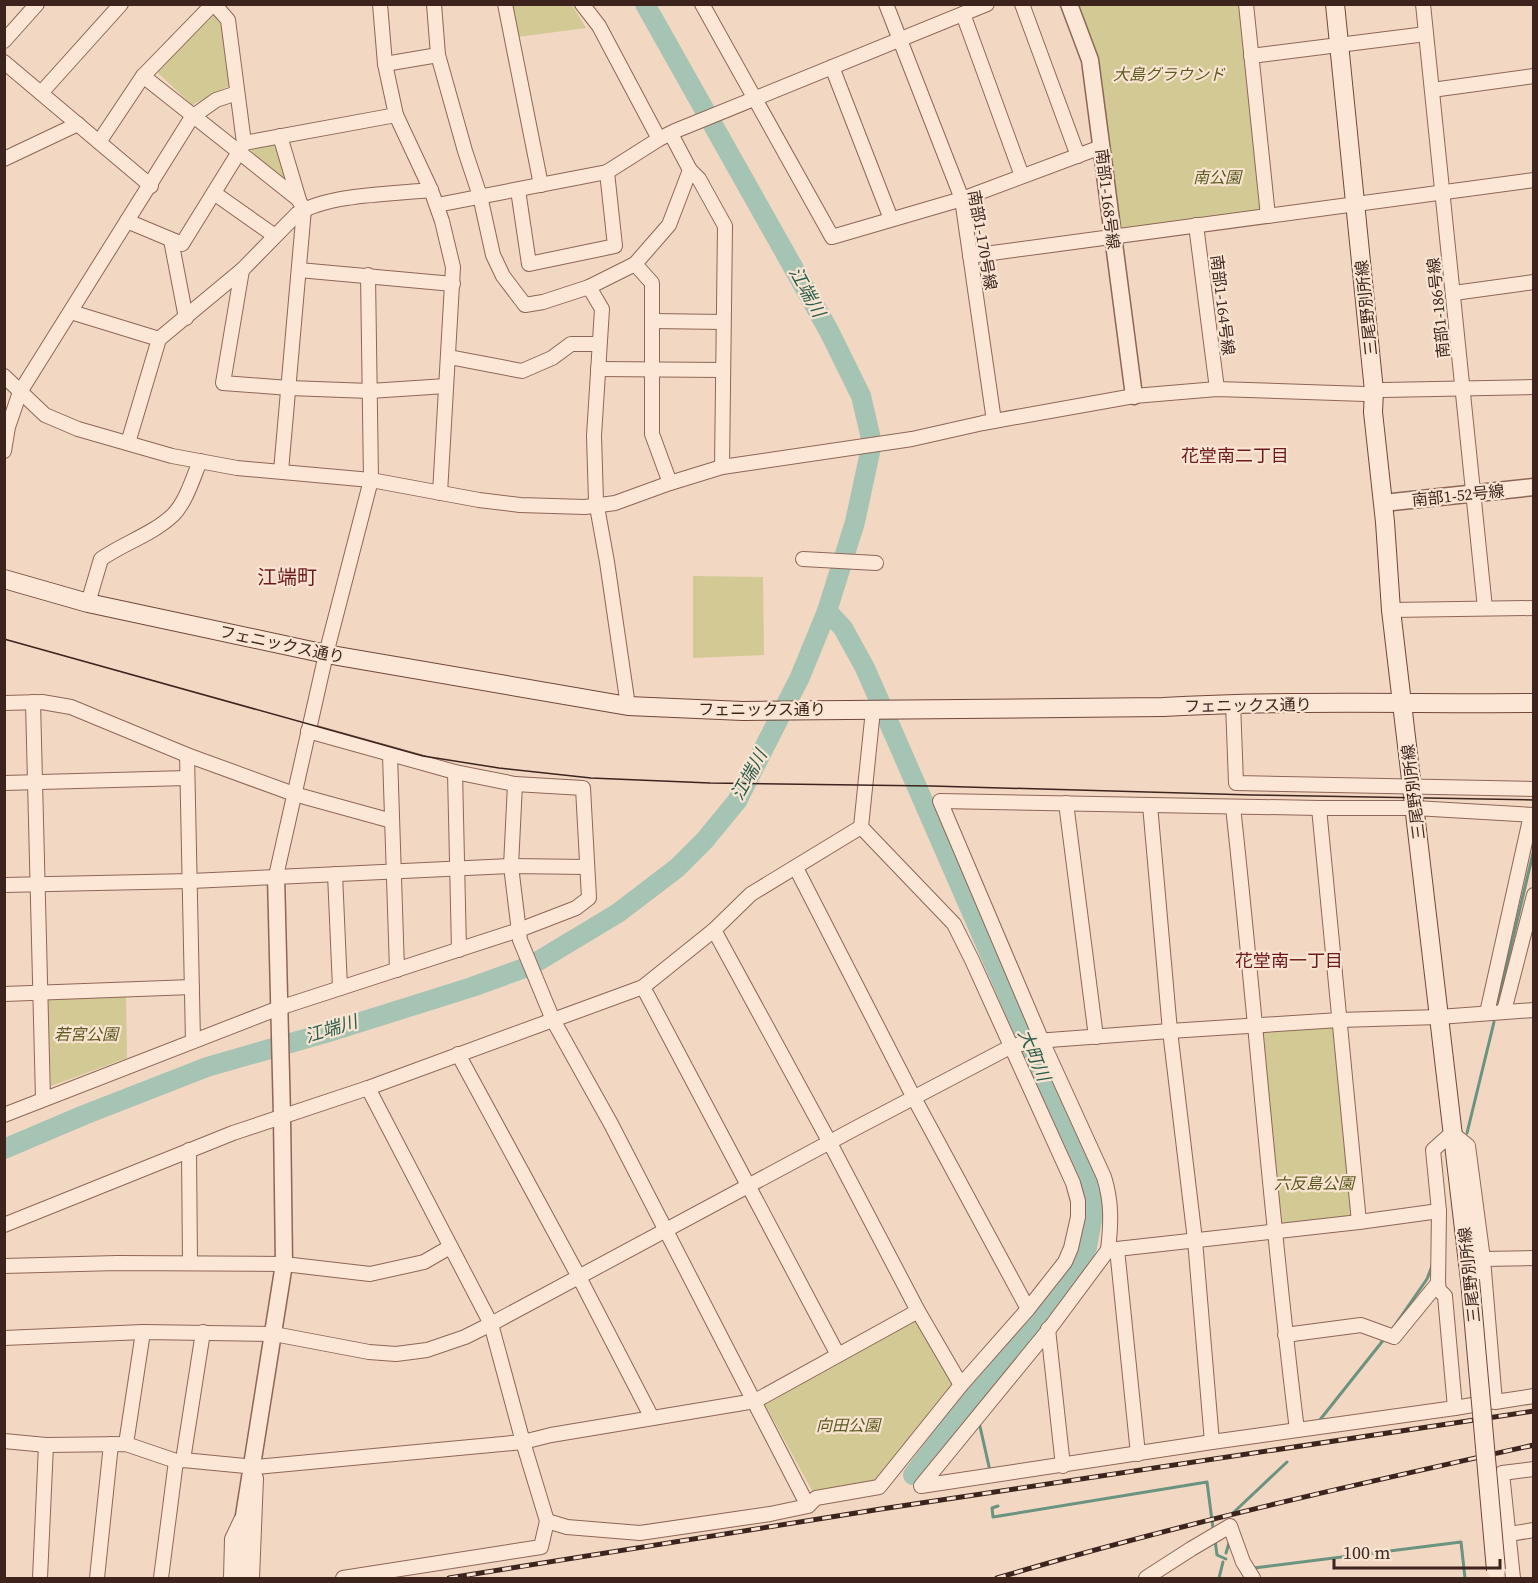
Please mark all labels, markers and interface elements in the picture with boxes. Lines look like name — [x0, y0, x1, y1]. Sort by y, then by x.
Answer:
park label: 大島グラウンド — [1113, 63, 1226, 85]
street label: 南部1-168号線 — [1091, 148, 1125, 250]
park label: 南公園 — [1193, 166, 1243, 188]
street label: 南部1-170号線 — [963, 188, 1003, 292]
street label: 南部1-164号線 — [1206, 254, 1240, 356]
street label: 南部1-186号線 — [1422, 257, 1454, 359]
street label: 三尾野別所線 — [1350, 259, 1382, 357]
water label: 江端川 — [783, 262, 832, 323]
district label: 花堂南二丁目 — [1181, 443, 1289, 468]
street label: 南部1-52号線 — [1411, 479, 1505, 511]
district label: 江端町 — [257, 563, 317, 591]
street label: フェニックス通り — [217, 620, 347, 668]
street label: フェニックス通り — [1184, 693, 1312, 717]
street label: フェニックス通り — [698, 698, 826, 720]
water label: 江端川 — [725, 743, 774, 804]
street label: 三尾野別所線 — [1396, 743, 1430, 841]
district label: 花堂南一丁目 — [1235, 948, 1343, 973]
water label: 江端川 — [301, 1008, 362, 1048]
park label: 若宮公園 — [54, 1023, 120, 1045]
water label: 大町川 — [1012, 1025, 1057, 1086]
park label: 六反島公園 — [1274, 1172, 1356, 1194]
street label: 三尾野別所線 — [1453, 1226, 1485, 1324]
park label: 向田公園 — [816, 1414, 882, 1436]
scale bar — [1334, 1532, 1500, 1570]
text: 100 m — [1343, 1540, 1390, 1565]

